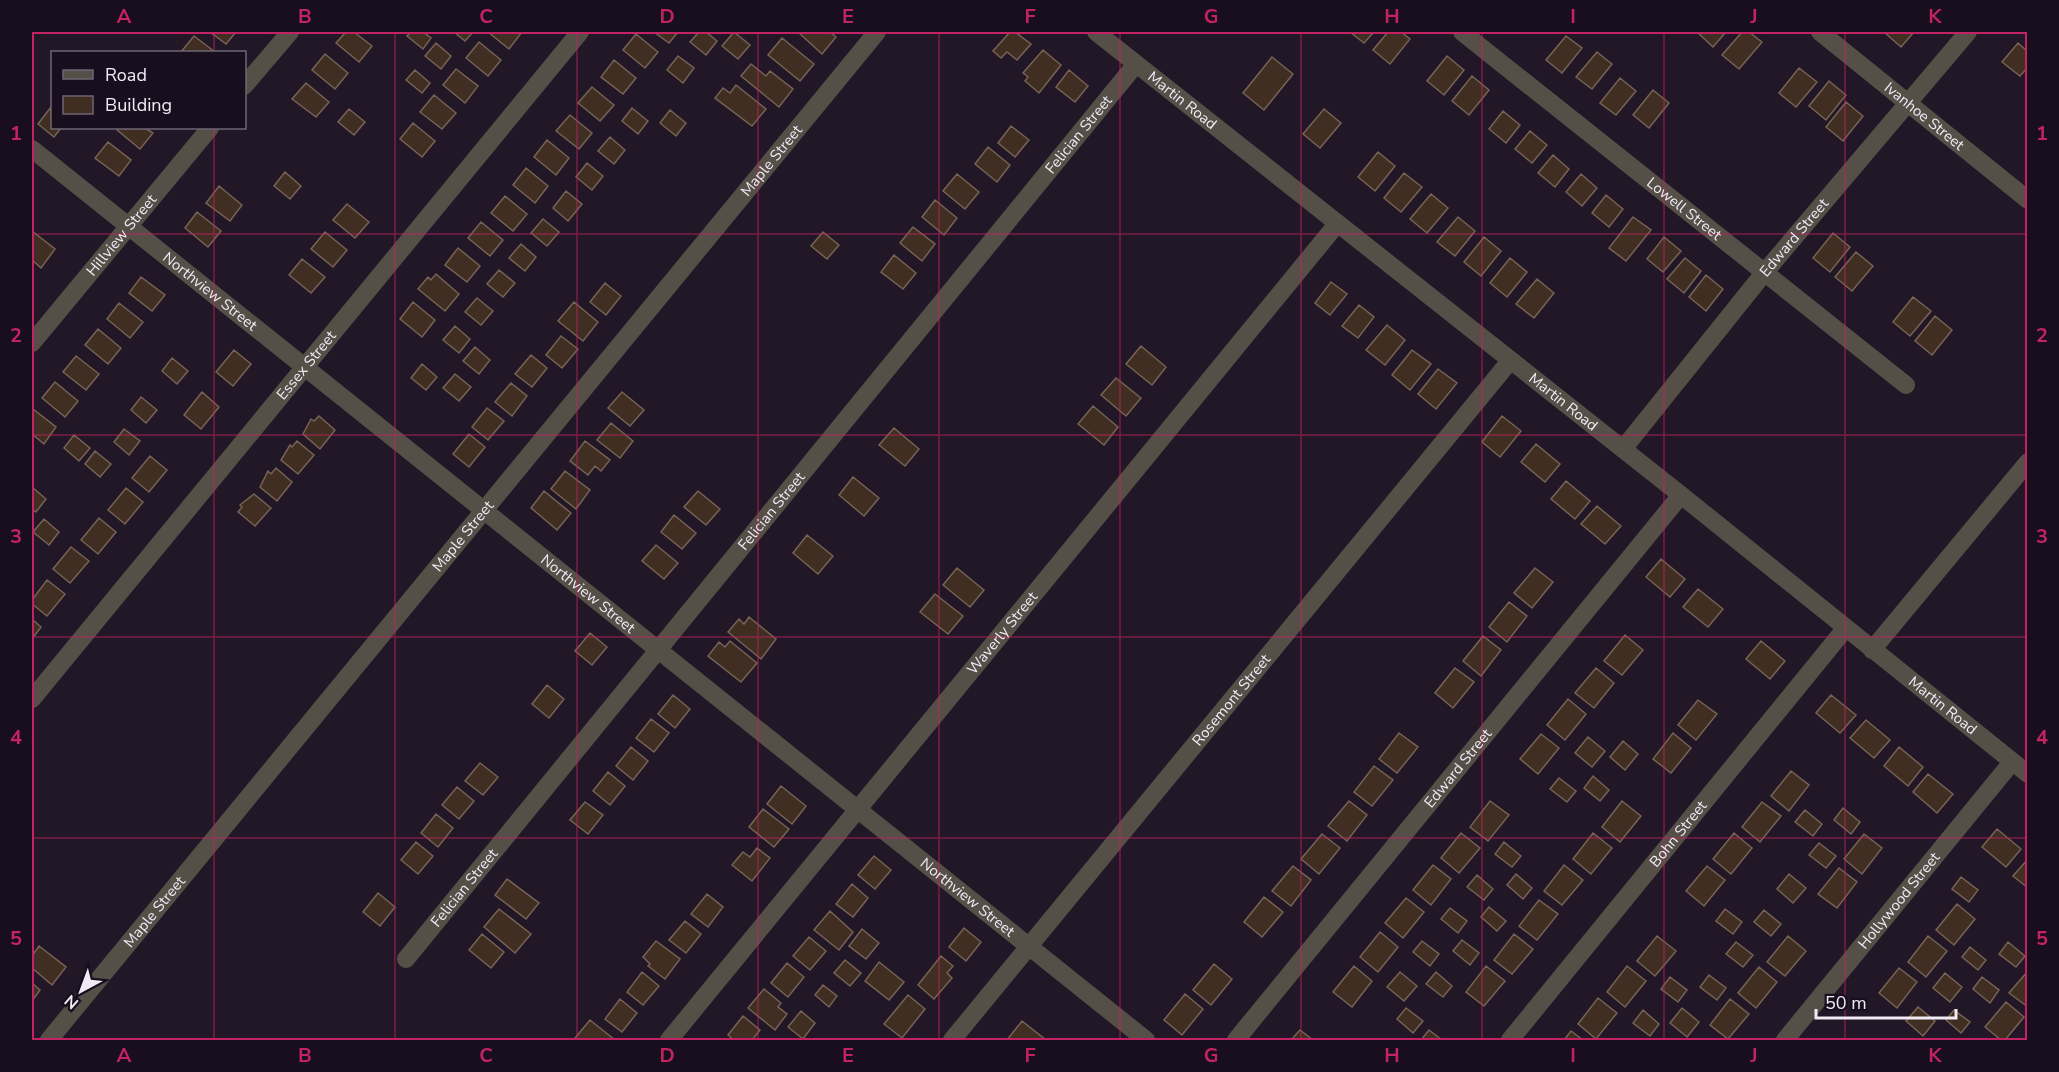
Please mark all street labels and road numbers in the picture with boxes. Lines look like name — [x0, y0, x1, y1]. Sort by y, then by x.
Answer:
street label: Martin Road — [1144, 67, 1221, 134]
street label: Ivanhoe Street — [1880, 78, 1969, 155]
street label: Felician Street — [1041, 91, 1117, 178]
street label: Maple Street — [736, 120, 807, 200]
street label: Lowell Street — [1643, 173, 1727, 245]
street label: Hillview Street — [82, 190, 161, 280]
street label: Edward Street — [1755, 194, 1833, 281]
street label: Northview Street — [159, 248, 262, 336]
street label: Essex Street — [272, 326, 341, 404]
street label: Martin Road — [1525, 368, 1602, 435]
street label: Felician Street — [733, 467, 810, 554]
street label: Maple Street — [428, 496, 499, 576]
street label: Northview Street — [537, 550, 640, 638]
street label: Waverly Street — [962, 587, 1043, 679]
street label: Rosemont Street — [1188, 649, 1276, 750]
street label: Martin Road — [1904, 672, 1981, 739]
street label: Edward Street — [1420, 724, 1497, 812]
street label: Bohn Street — [1645, 796, 1712, 871]
street label: Felician Street — [426, 844, 503, 931]
street label: Hollywood Street — [1853, 847, 1945, 953]
street label: Northview Street — [916, 853, 1019, 942]
street label: Maple Street — [119, 871, 190, 952]

